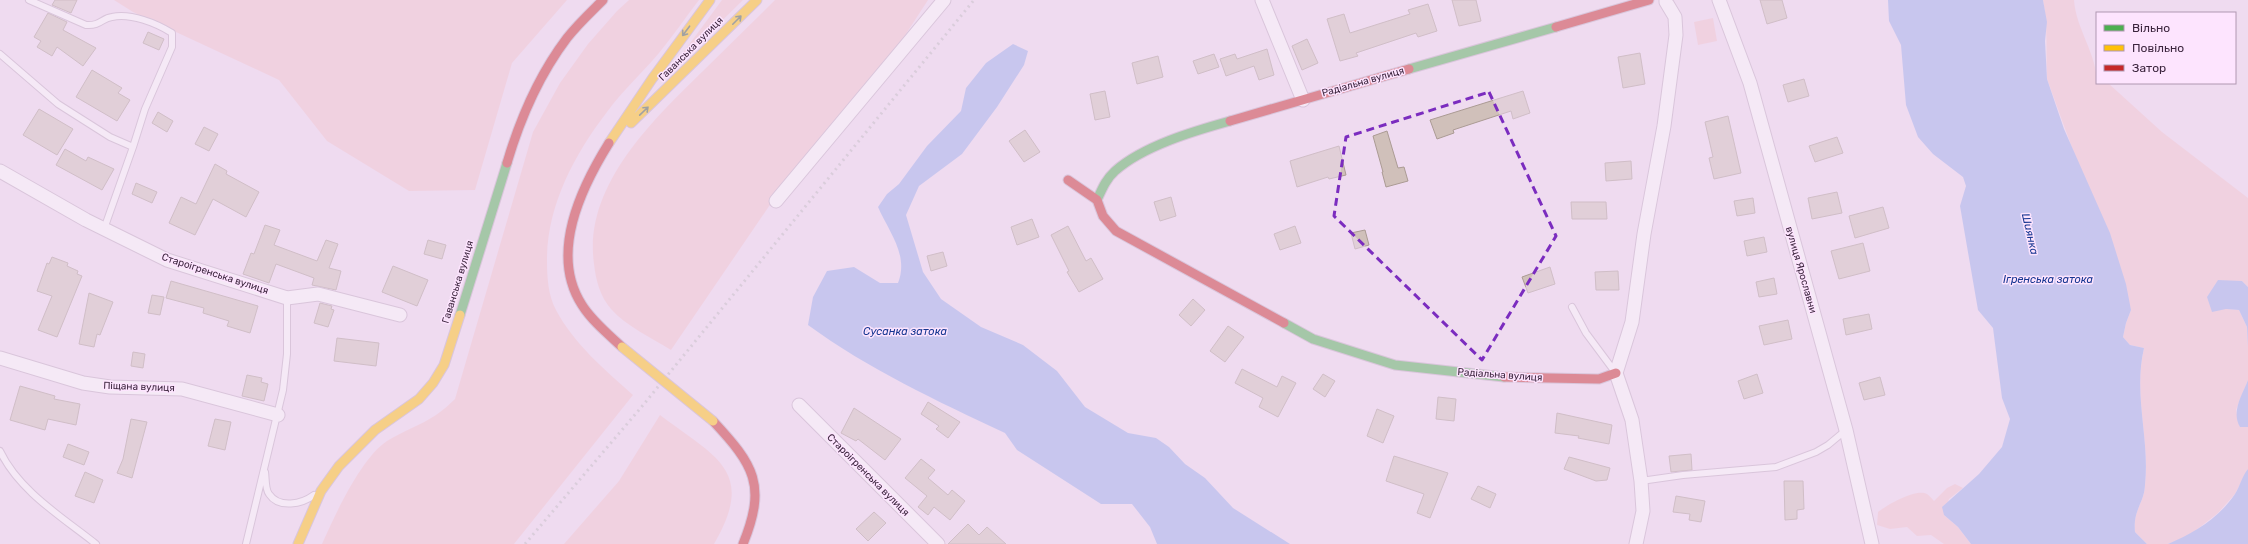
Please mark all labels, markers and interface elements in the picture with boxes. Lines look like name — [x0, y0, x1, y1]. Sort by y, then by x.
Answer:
legend — [2096, 12, 2236, 84]
street label: Гаванська вулиця — [656, 14, 726, 84]
one-way arrow — [732, 15, 742, 24]
text: Вільно — [2132, 21, 2170, 35]
one-way arrow — [682, 26, 691, 37]
text: Повільно — [2132, 41, 2184, 55]
text: Затор — [2132, 61, 2166, 75]
street label: Радіальна вулиця — [1320, 65, 1406, 99]
one-way arrow — [639, 106, 650, 115]
water label: Шиянка — [2019, 212, 2041, 257]
street label: вулиця Ярославни — [1783, 225, 1819, 315]
street label: Гаванська вулиця — [440, 239, 476, 325]
street label: Староігренська вулиця — [160, 251, 270, 297]
water label: Ігренська затока — [2003, 273, 2094, 286]
water label: Сусанка затока — [863, 325, 947, 338]
street label: Радіальна вулиця — [1457, 366, 1543, 384]
street label: Піщана вулиця — [103, 380, 175, 394]
street label: Староігренська вулиця — [824, 431, 912, 519]

